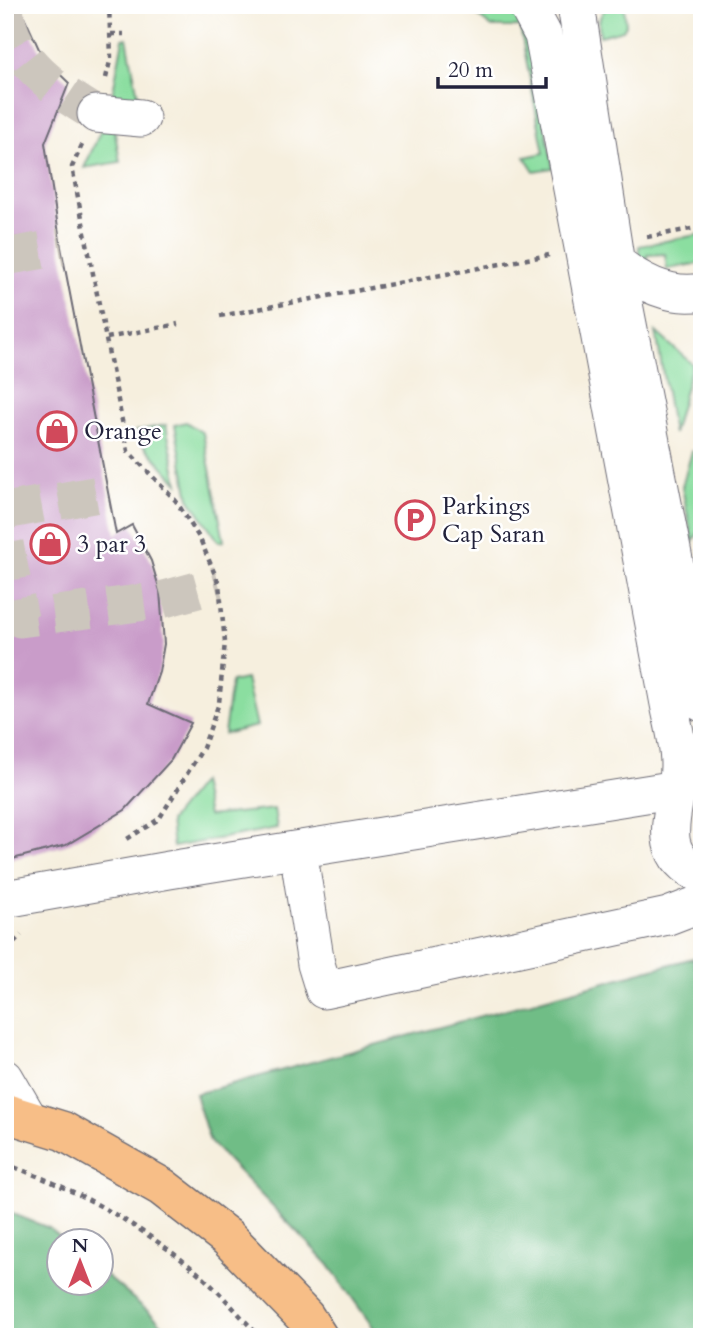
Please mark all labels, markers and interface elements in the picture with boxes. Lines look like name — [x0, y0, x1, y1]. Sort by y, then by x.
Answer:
scale bar — [438, 46, 546, 90]
text: 20 m — [448, 56, 493, 85]
shop icon: Orange — [36, 410, 78, 452]
place label: Orange — [84, 415, 162, 448]
place label: Parkings Cap Saran — [442, 490, 545, 551]
parking icon: Parkings Cap Saran — [394, 499, 436, 541]
shop icon: 3 par 3 — [29, 523, 71, 565]
place label: 3 par 3 — [77, 528, 146, 561]
north arrow — [46, 1226, 116, 1296]
text: N — [72, 1233, 89, 1259]

